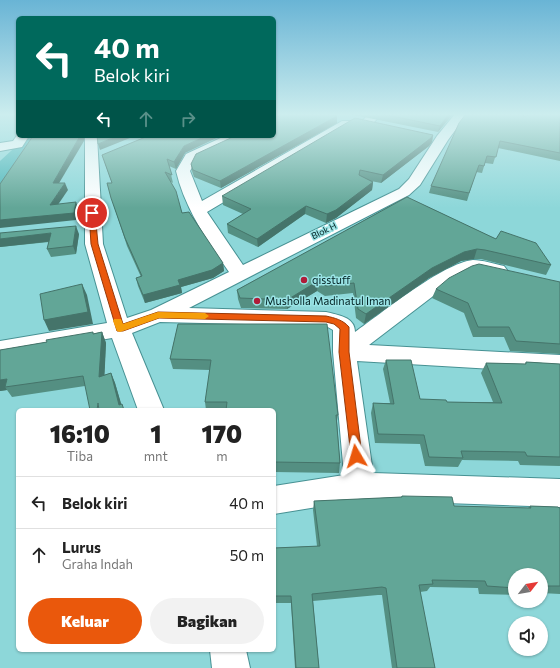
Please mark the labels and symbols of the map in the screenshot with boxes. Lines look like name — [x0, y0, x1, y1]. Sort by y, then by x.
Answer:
pin — [75, 196, 109, 230]
street label: Blok H — [309, 220, 338, 241]
place label: qisstuff — [312, 273, 351, 286]
marker: qisstuff — [299, 275, 309, 285]
place label: Musholla Madinatul Iman — [265, 294, 391, 307]
marker: Musholla Madinatul Iman — [252, 296, 262, 306]
position arrow — [335, 435, 377, 477]
north arrow — [508, 568, 548, 608]

